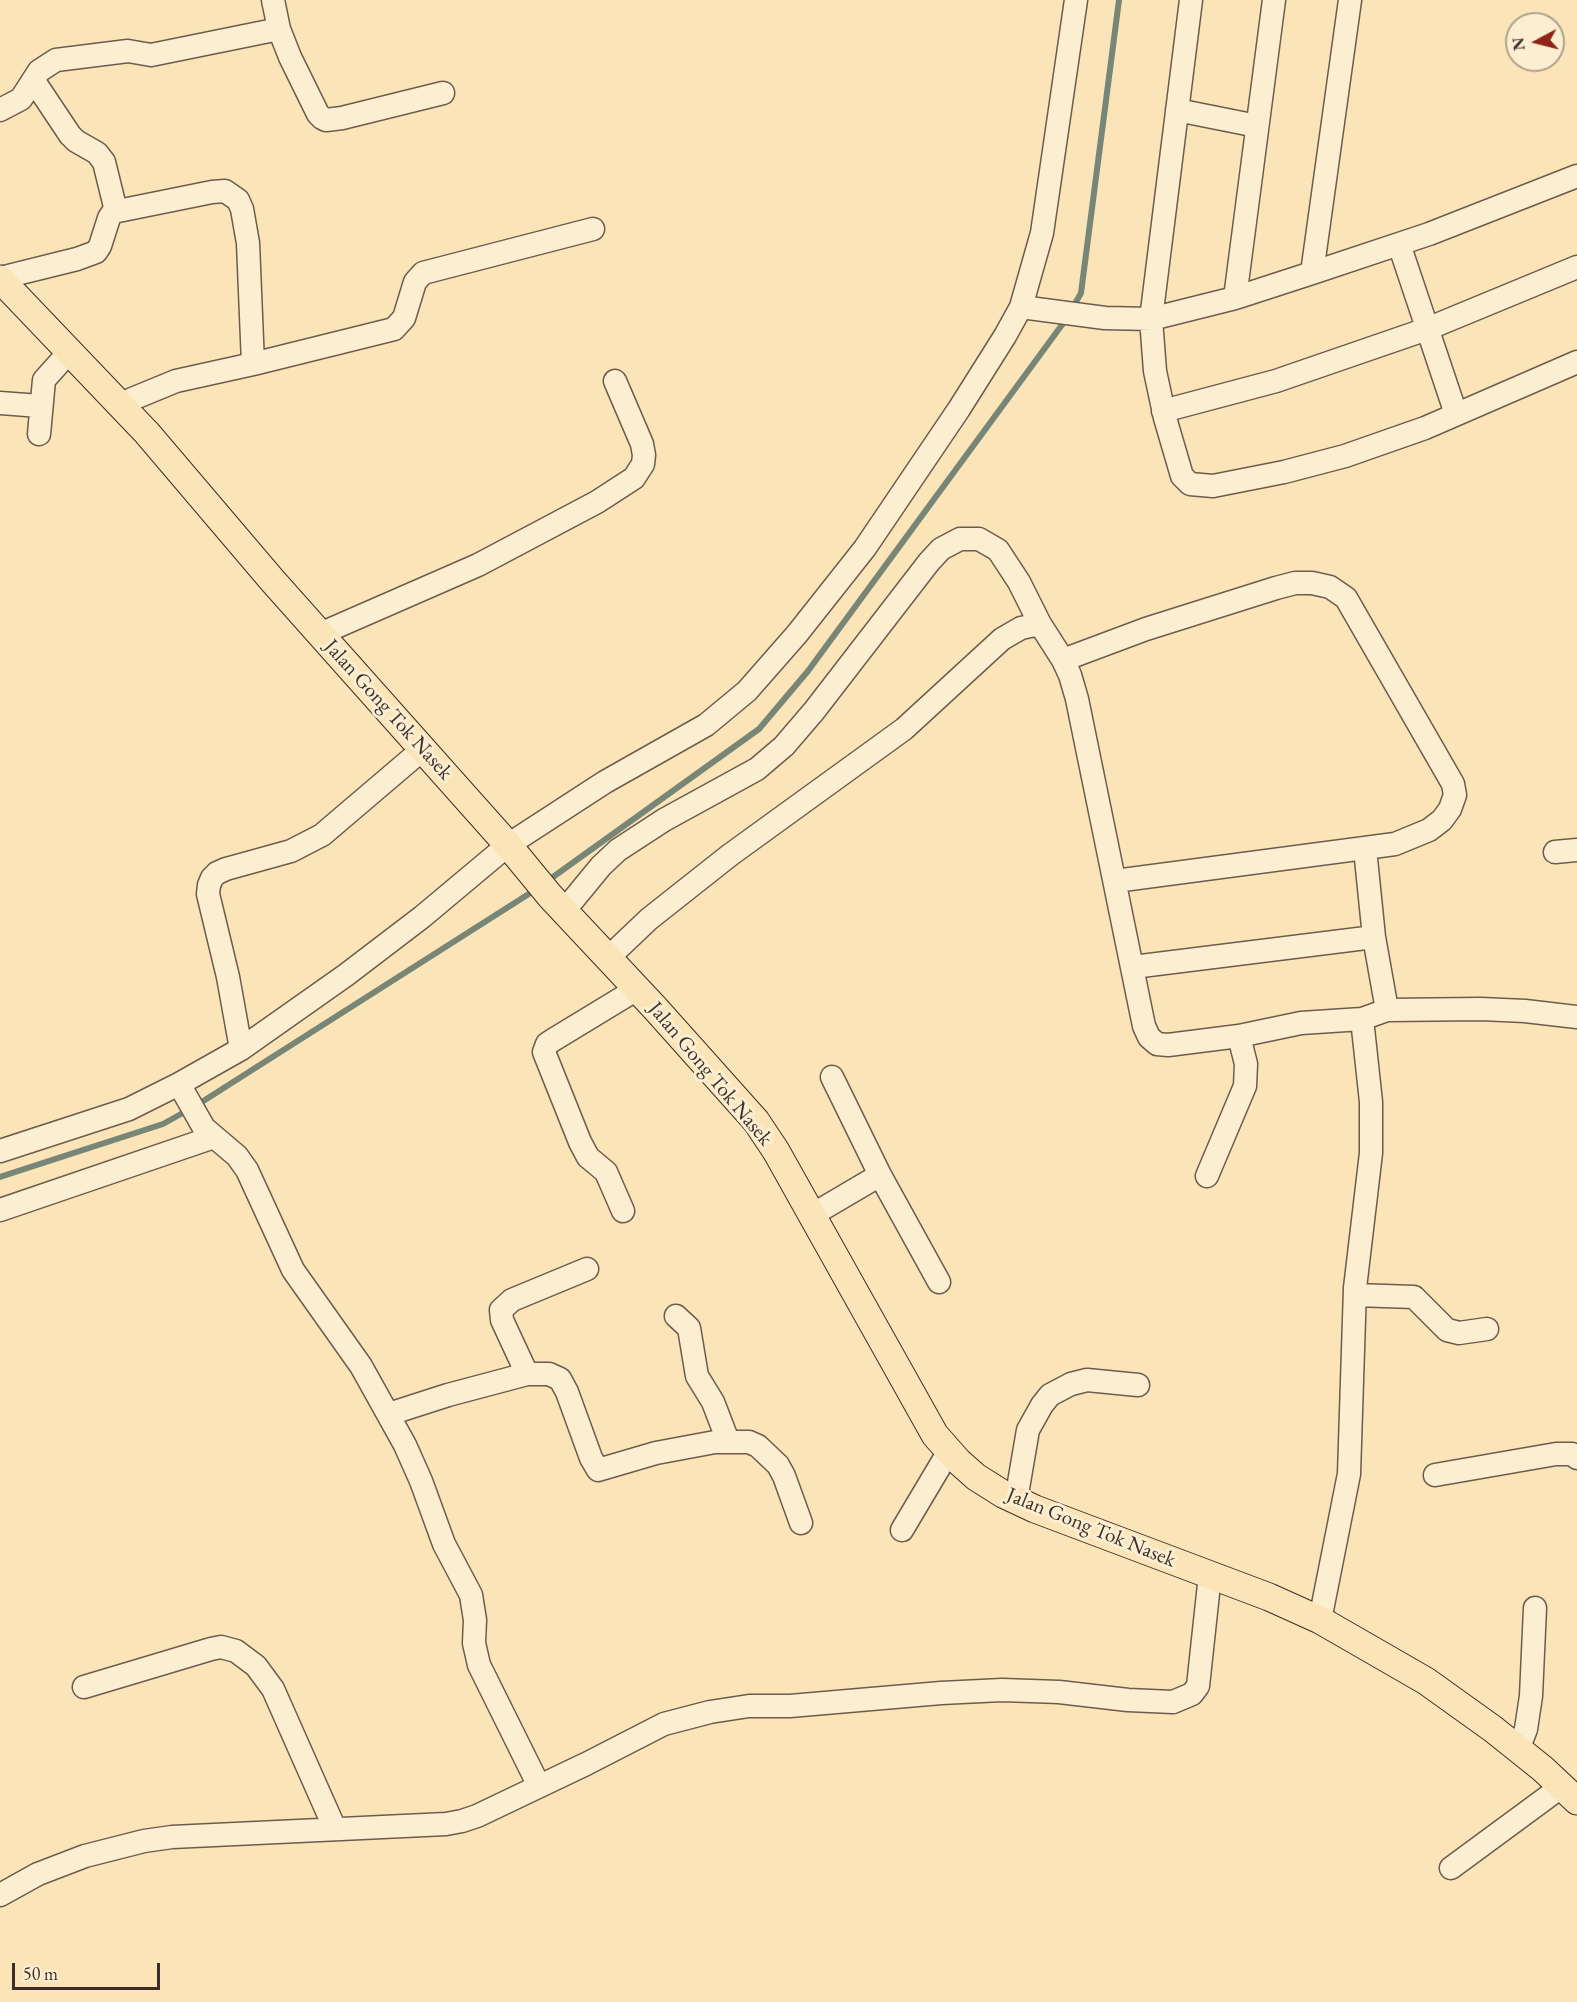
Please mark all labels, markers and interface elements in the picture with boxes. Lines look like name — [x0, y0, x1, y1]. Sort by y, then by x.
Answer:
north arrow — [1505, 12, 1565, 72]
text: N — [1507, 36, 1530, 52]
street label: Jalan Gong Tok Nasek — [318, 635, 458, 785]
street label: Jalan Gong Tok Nasek — [642, 997, 778, 1151]
street label: Jalan Gong Tok Nasek — [1003, 1483, 1179, 1573]
scale bar — [15, 1951, 164, 1989]
text: 50 m — [23, 1962, 58, 1985]

